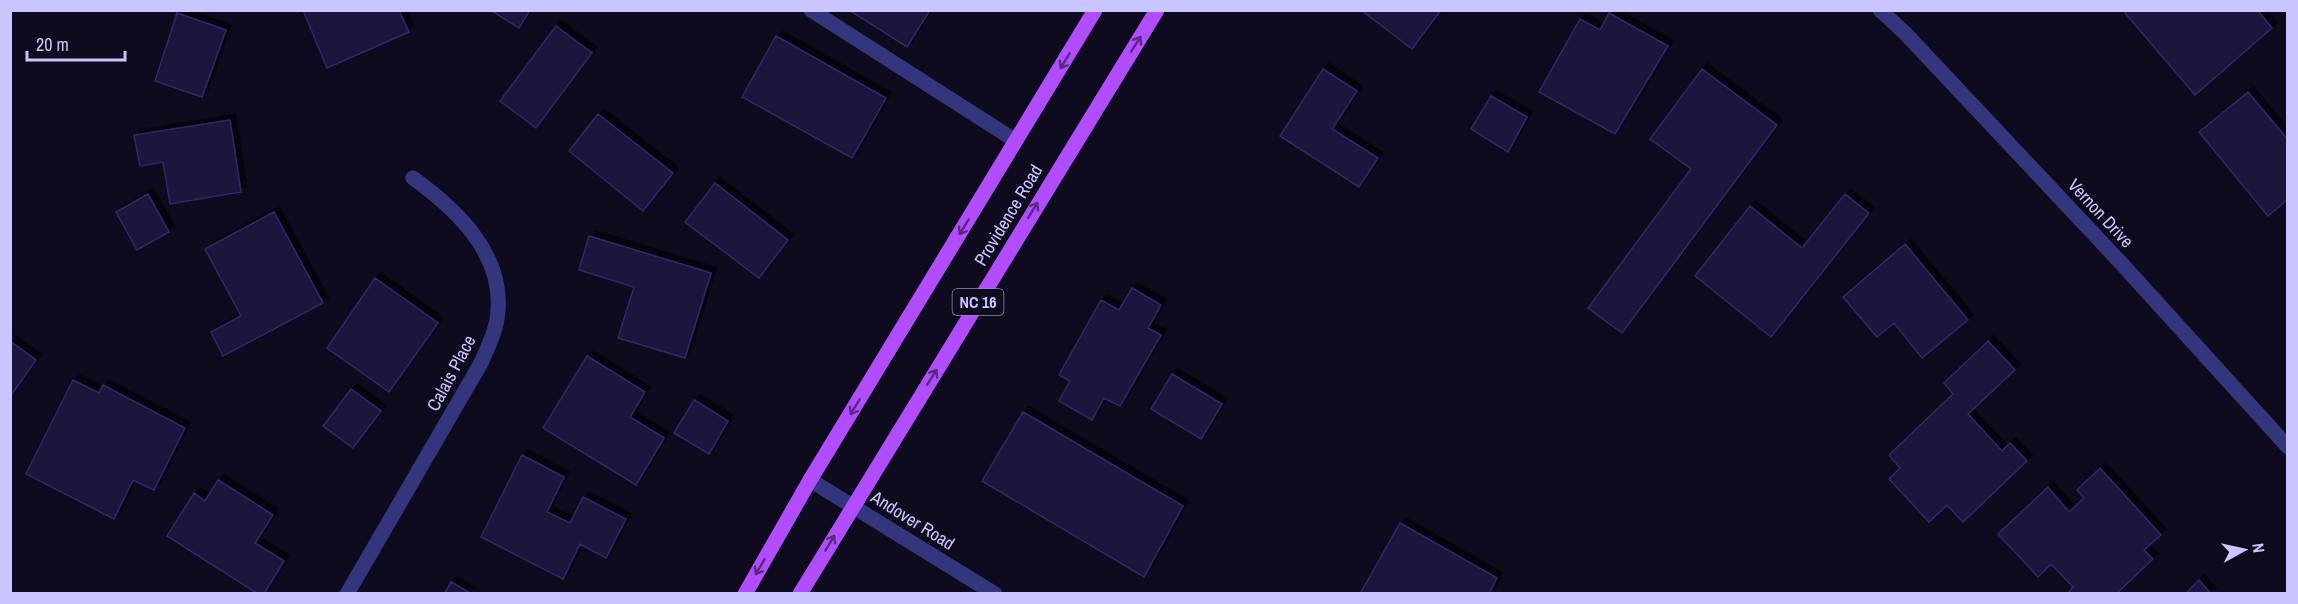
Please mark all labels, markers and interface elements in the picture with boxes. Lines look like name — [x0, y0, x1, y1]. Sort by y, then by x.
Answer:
scale bar — [27, 24, 124, 62]
text: 20 m — [36, 32, 69, 57]
one-way arrow — [1130, 36, 1142, 53]
one-way arrow — [1059, 52, 1072, 69]
street label: Providence Road — [968, 160, 1048, 270]
street label: Vernon Drive — [2062, 173, 2140, 253]
one-way arrow — [1028, 202, 1040, 219]
one-way arrow — [958, 218, 970, 235]
road number: NC 16 — [952, 289, 1004, 315]
street label: Calais Place — [421, 331, 481, 415]
one-way arrow — [926, 369, 938, 386]
one-way arrow — [848, 398, 860, 415]
street label: Andover Road — [866, 484, 960, 556]
north arrow — [2214, 520, 2274, 580]
one-way arrow — [825, 535, 837, 552]
text: N — [2247, 542, 2270, 554]
one-way arrow — [754, 558, 766, 575]

